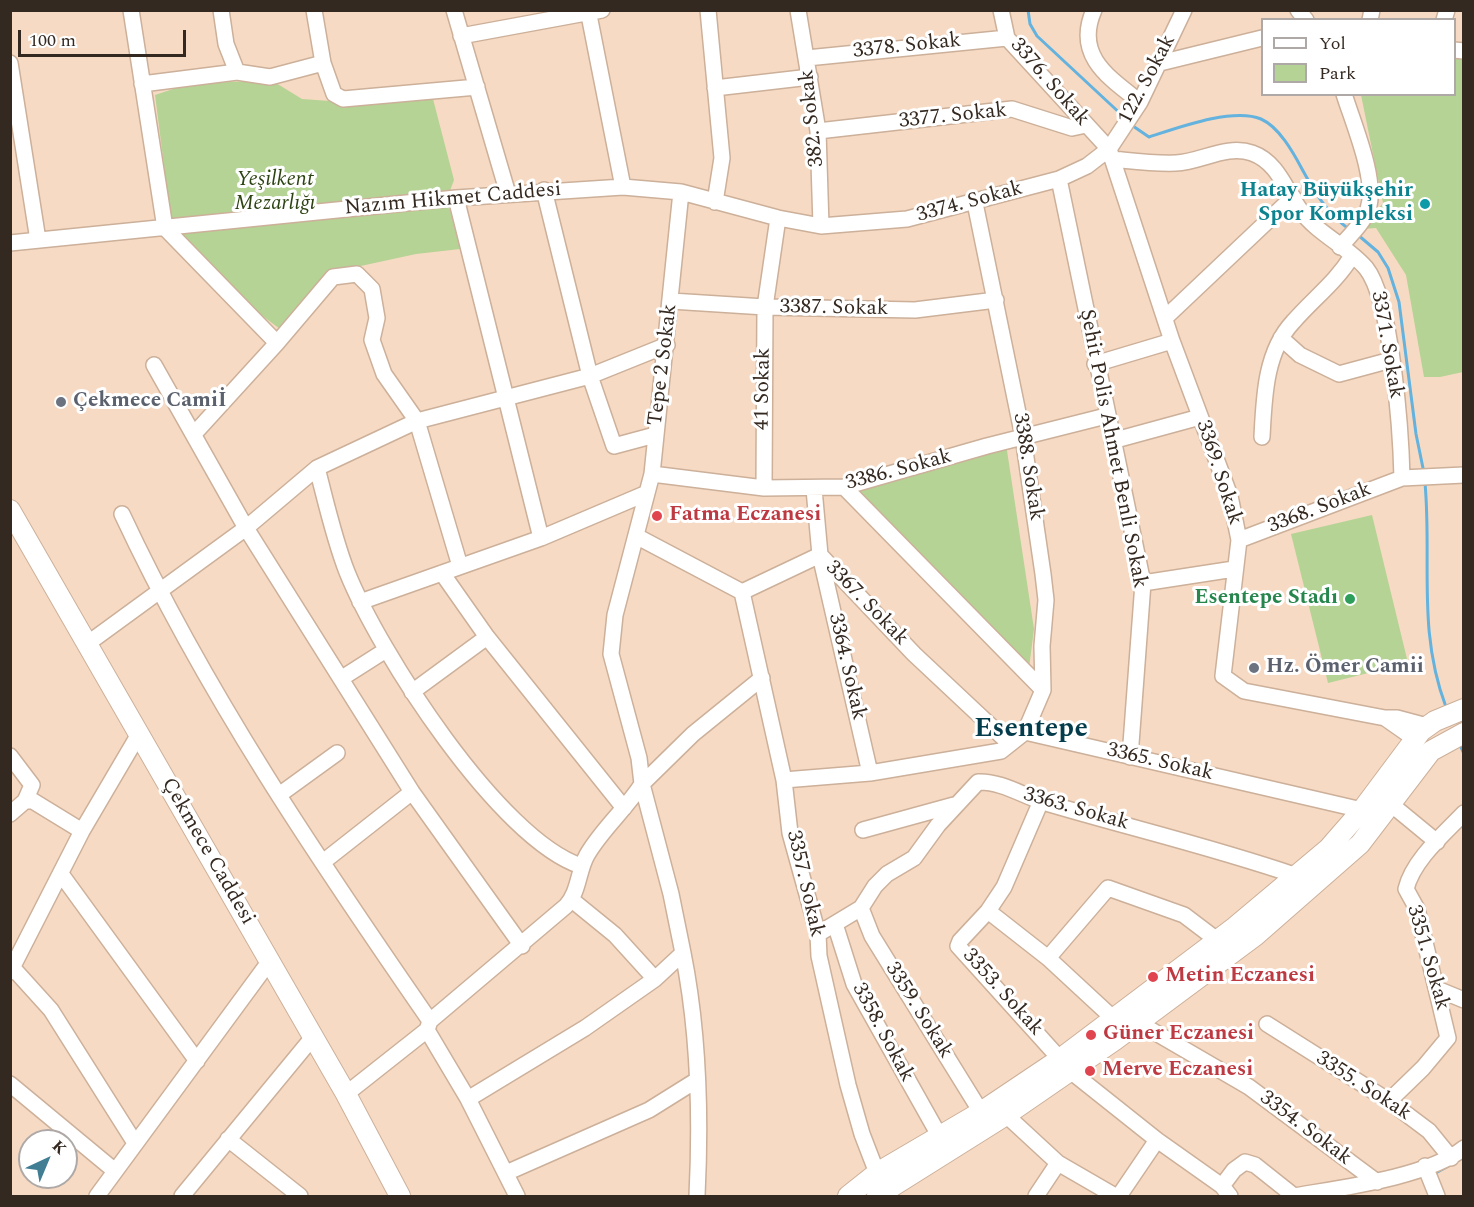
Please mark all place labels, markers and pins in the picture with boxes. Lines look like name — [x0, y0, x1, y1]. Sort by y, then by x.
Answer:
place label: Hatay Büyükşehir Spor Kompleksi — [1240, 179, 1413, 229]
marker: Hatay Büyükşehir Spor Kompleksi — [1418, 197, 1432, 211]
place label: Çekmece Camiİ — [73, 389, 227, 415]
marker: Çekmece Camiİ — [54, 395, 68, 409]
place label: Fatma Eczanesi — [669, 503, 821, 529]
marker: Fatma Eczanesi — [650, 509, 664, 523]
place label: Esentepe Stadı — [1194, 586, 1338, 612]
marker: Esentepe Stadı — [1343, 592, 1357, 606]
place label: Hz. Ömer Camii — [1266, 655, 1424, 681]
marker: Hz. Ömer Camii — [1247, 661, 1261, 675]
place label: Metin Eczanesi — [1165, 964, 1315, 990]
marker: Metin Eczanesi — [1146, 970, 1160, 984]
place label: Güner Eczanesi — [1103, 1022, 1254, 1048]
marker: Güner Eczanesi — [1084, 1028, 1098, 1042]
place label: Merve Eczanesi — [1102, 1058, 1253, 1084]
marker: Merve Eczanesi — [1083, 1064, 1097, 1078]

